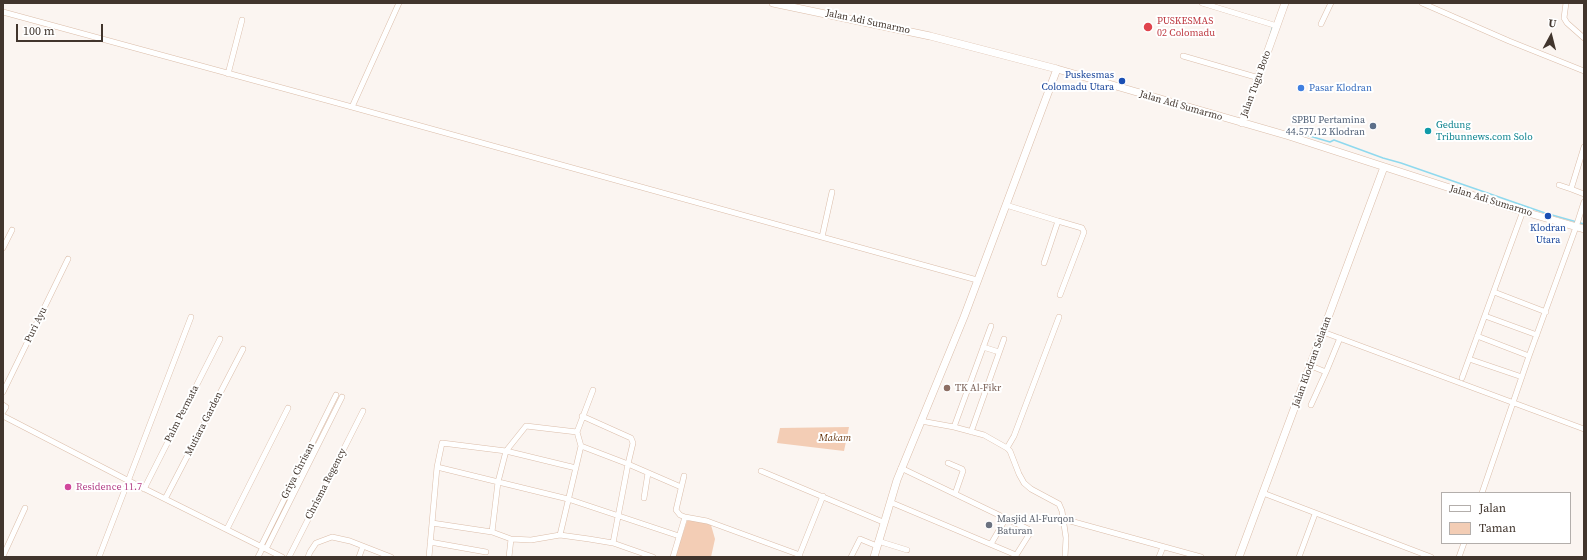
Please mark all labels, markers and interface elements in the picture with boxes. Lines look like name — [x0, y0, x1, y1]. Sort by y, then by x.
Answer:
street label: Jalan Adi Sumarmo — [825, 7, 911, 37]
place label: PUSKESMAS 02 Colomadu — [1157, 15, 1215, 38]
scale bar — [18, 16, 105, 42]
north arrow — [1531, 16, 1571, 56]
text: U — [1548, 16, 1557, 32]
marker: PUSKESMAS 02 Colomadu — [1142, 21, 1154, 33]
text: 100 m — [23, 23, 55, 39]
street label: Jalan Tugu Boto — [1238, 49, 1274, 119]
place label: Puskesmas Colomadu Utara — [1041, 69, 1114, 92]
marker: Puskesmas Colomadu Utara — [1117, 76, 1127, 86]
place label: Pasar Klodran — [1309, 82, 1372, 94]
marker: Pasar Klodran — [1296, 83, 1306, 93]
street label: Jalan Adi Sumarmo — [1138, 88, 1224, 124]
place label: SPBU Pertamina 44.577.12 Klodran — [1286, 114, 1365, 138]
place label: Gedung Tribunnews.com Solo — [1436, 119, 1533, 142]
marker: SPBU Pertamina 44.577.12 Klodran — [1368, 121, 1378, 131]
marker: Gedung Tribunnews.com Solo — [1423, 126, 1433, 136]
street label: Jalan Adi Sumarmo — [1448, 183, 1534, 219]
marker: Klodran Utara — [1543, 211, 1553, 221]
place label: Klodran Utara — [1530, 222, 1566, 246]
street label: Puri Ayu — [22, 305, 50, 345]
street label: Jalan Klodran Selatan — [1290, 315, 1334, 409]
place label: TK Al-Fikr — [955, 382, 1001, 394]
street label: Palm Permata — [162, 383, 202, 445]
marker: TK Al-Fikr — [942, 383, 952, 393]
street label: Mutiara Garden — [183, 390, 225, 458]
park label: Makam — [819, 432, 851, 444]
street label: Griya Chrisan — [279, 441, 317, 501]
street label: Chrisma Regency — [303, 447, 349, 521]
place label: Residence 11.7 — [76, 481, 142, 493]
marker: Residence 11.7 — [63, 482, 73, 492]
legend — [1441, 492, 1571, 544]
text: Jalan — [1479, 500, 1506, 516]
place label: Masjid Al-Furqon Baturan — [997, 513, 1074, 536]
marker: Masjid Al-Furqon Baturan — [984, 520, 994, 530]
text: Taman — [1479, 520, 1516, 536]

